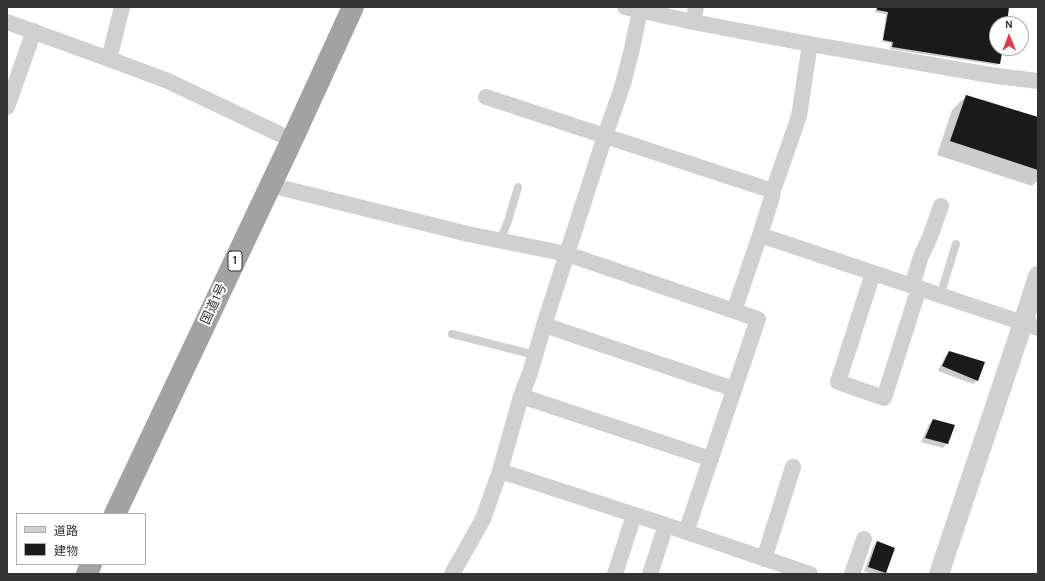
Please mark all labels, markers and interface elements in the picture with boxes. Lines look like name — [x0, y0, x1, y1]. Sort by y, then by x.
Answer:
north arrow — [989, 16, 1029, 56]
text: N — [1005, 18, 1013, 31]
road number: 1 — [228, 251, 242, 271]
street label: 国道1号 — [198, 281, 230, 327]
legend — [16, 513, 146, 565]
text: 道路 — [54, 524, 78, 538]
text: 建物 — [54, 544, 78, 558]

